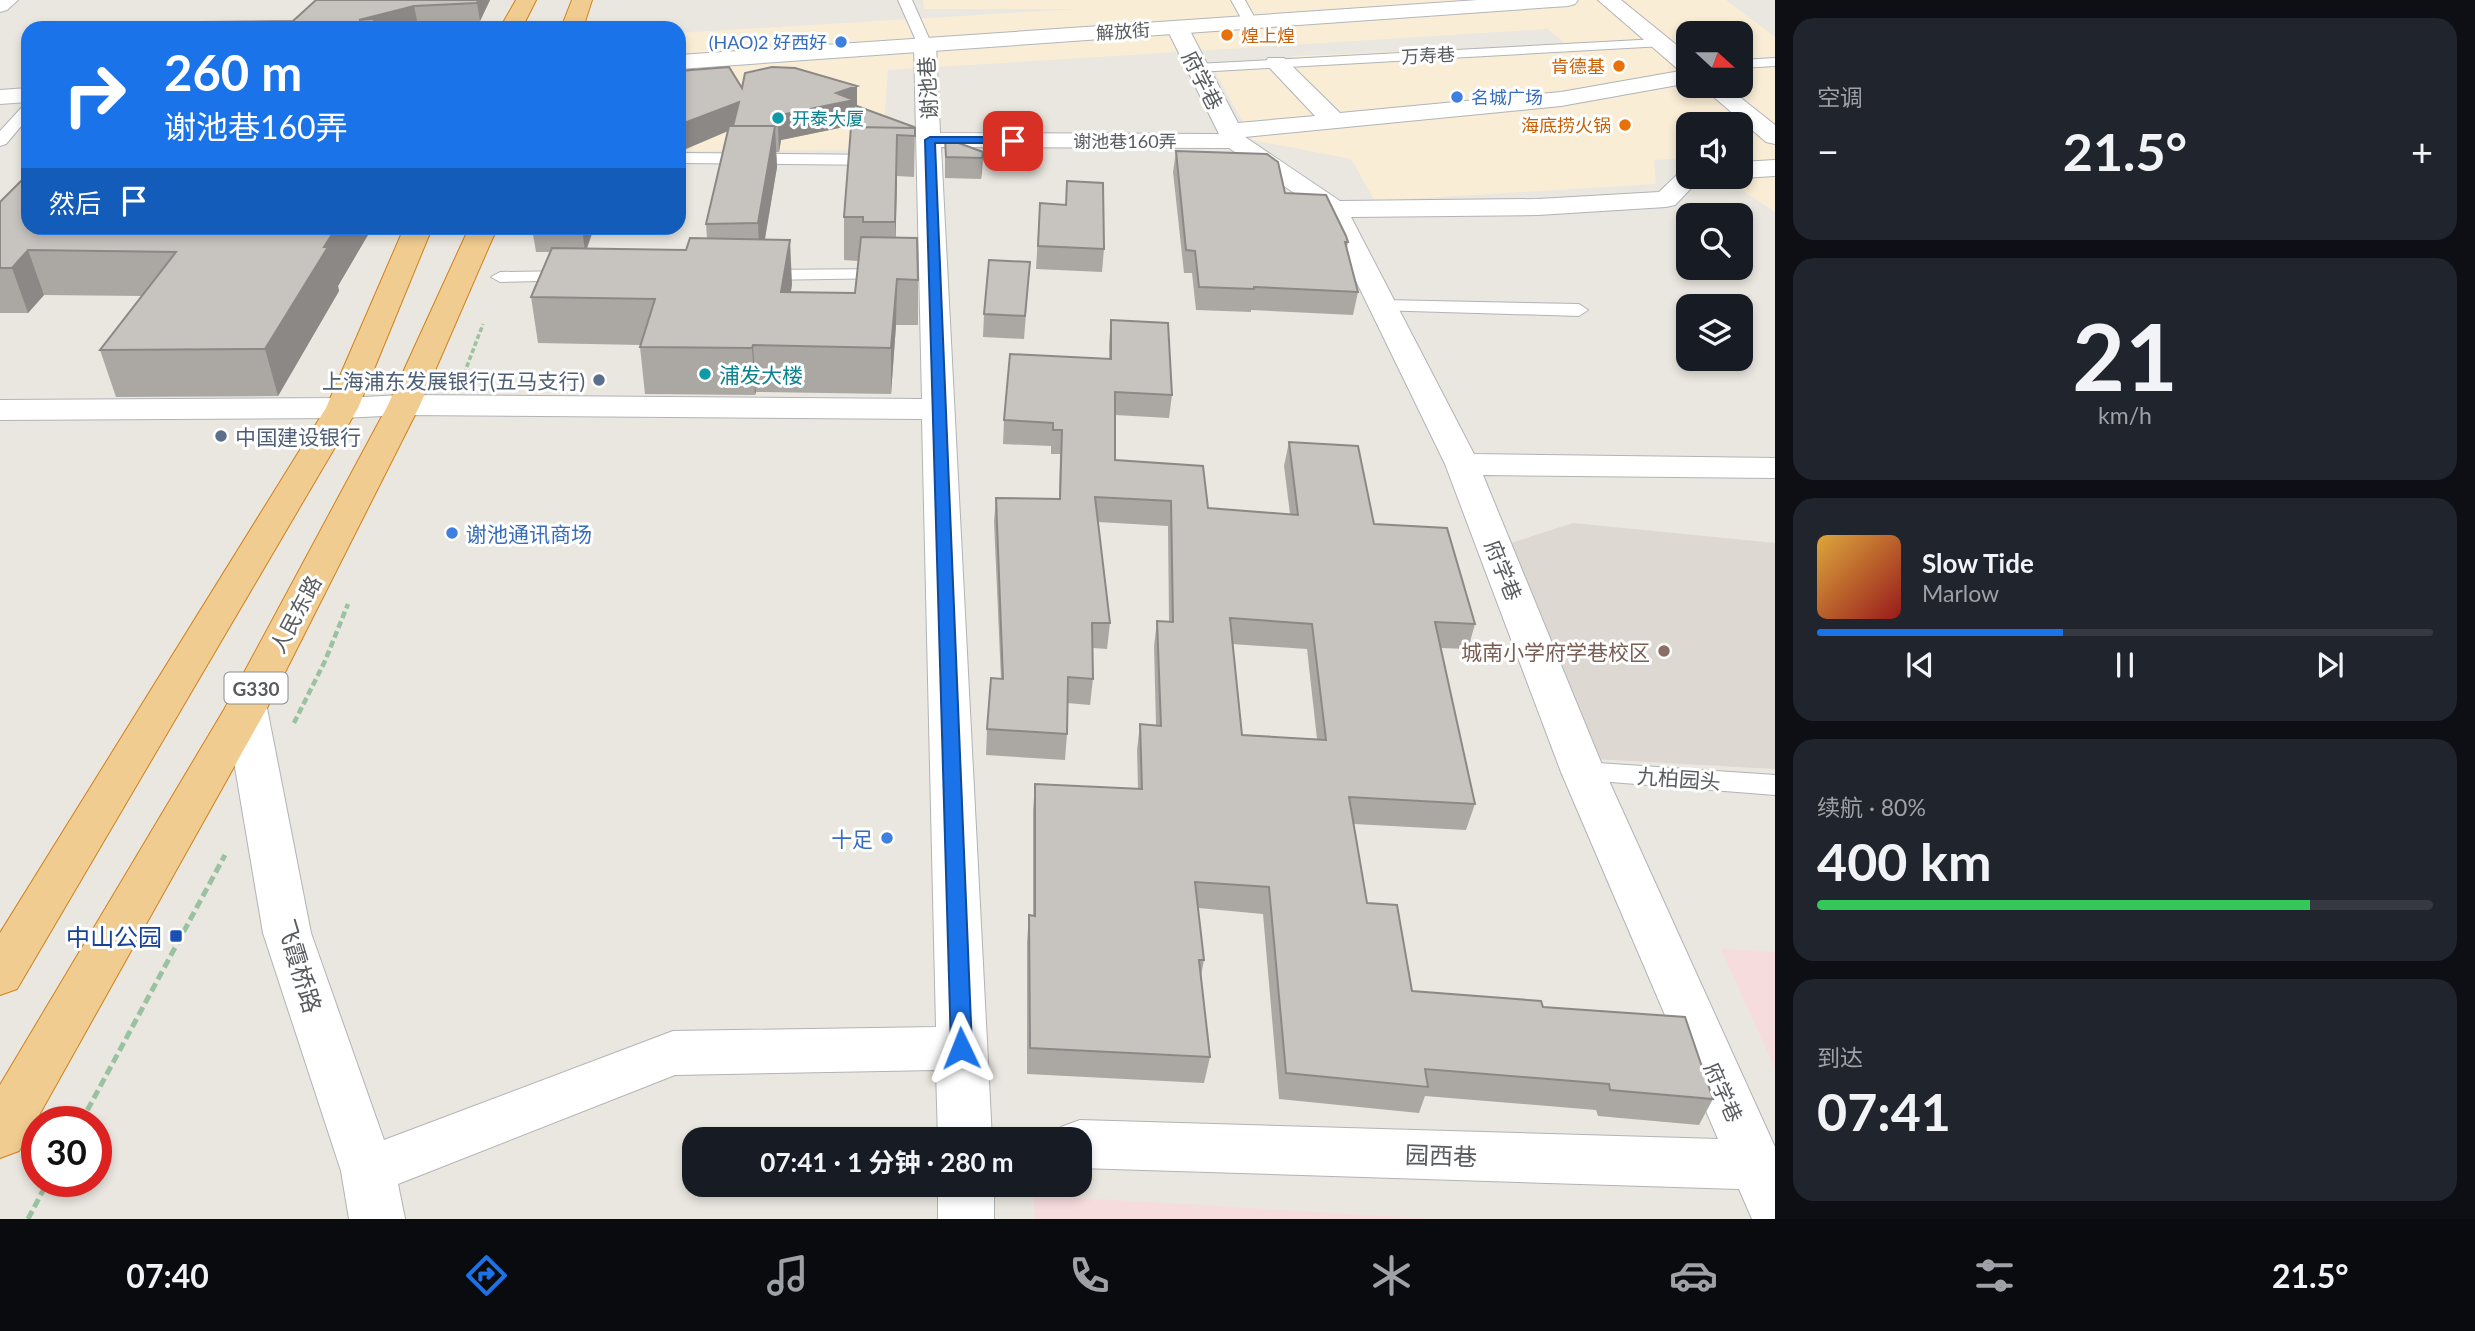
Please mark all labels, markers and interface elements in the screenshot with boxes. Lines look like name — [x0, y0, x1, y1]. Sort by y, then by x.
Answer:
street label: 解放街 — [1095, 18, 1151, 44]
north arrow — [1676, 21, 1754, 98]
map controls — [1676, 21, 1753, 371]
place label: 煌上煌 — [1241, 24, 1295, 46]
marker: 煌上煌 — [1219, 27, 1235, 43]
place label: (HAO)2 好西好 — [709, 31, 827, 53]
marker: (HAO)2 好西好 — [833, 34, 849, 50]
text: 260 m — [164, 43, 302, 101]
street label: 万寿巷 — [1400, 43, 1456, 67]
street label: 府学巷 — [1178, 46, 1228, 114]
icon: right — [49, 49, 140, 140]
place label: 肯德基 — [1551, 55, 1605, 77]
street label: 谢池巷 — [913, 56, 941, 120]
marker: 肯德基 — [1611, 58, 1627, 74]
text: 空调 — [1817, 83, 1863, 111]
place label: 名城广场 — [1471, 86, 1543, 108]
marker: 名城广场 — [1449, 89, 1465, 105]
text: 谢池巷160弄 — [164, 107, 348, 146]
place label: 开泰大厦 — [792, 107, 864, 129]
marker: 开泰大厦 — [770, 110, 786, 126]
pin — [983, 111, 1043, 171]
button: sound — [1676, 112, 1753, 189]
place label: 海底捞火锅 — [1521, 114, 1611, 136]
marker: 海底捞火锅 — [1617, 117, 1633, 133]
text: 21.5° — [2063, 120, 2187, 182]
icon: arrive — [994, 122, 1032, 160]
text: − — [1817, 128, 1839, 174]
text: + — [2411, 128, 2433, 174]
street label: 谢池巷160弄 — [1073, 130, 1177, 152]
icon: arrive — [115, 182, 153, 220]
text: 然后 — [49, 187, 101, 219]
button: search — [1676, 203, 1753, 280]
button: layers — [1676, 294, 1753, 371]
text: 21 — [2072, 301, 2178, 410]
place label: 浦发大楼 — [719, 362, 803, 387]
marker: 浦发大楼 — [697, 366, 713, 382]
place label: 上海浦东发展银行(五马支行) — [322, 368, 585, 393]
marker: 上海浦东发展银行(五马支行) — [591, 372, 607, 388]
text: km/h — [2098, 401, 2152, 429]
place label: 中国建设银行 — [235, 424, 361, 449]
marker: 中国建设银行 — [213, 428, 229, 444]
place label: 谢池通讯商场 — [466, 521, 592, 546]
marker: 谢池通讯商场 — [444, 525, 460, 541]
street label: 府学巷 — [1481, 536, 1527, 604]
text: Slow Tide — [1922, 547, 2034, 579]
street label: 人民东路 — [264, 571, 326, 657]
text: Marlow — [1922, 579, 1999, 607]
place label: 城南小学府学巷校区 — [1461, 639, 1650, 664]
marker: 城南小学府学巷校区 — [1656, 643, 1672, 659]
icon: previous — [1901, 646, 1939, 684]
icon: pause — [2106, 646, 2144, 684]
icon: next — [2311, 646, 2349, 684]
road number: G330 — [224, 673, 288, 704]
street label: 九柏园头 — [1636, 763, 1722, 793]
text: 续航 · 80% — [1817, 793, 1926, 821]
place label: 十足 — [831, 826, 873, 851]
marker: 十足 — [879, 830, 895, 846]
text: 400 km — [1817, 830, 1991, 892]
street label: 飞霞桥路 — [272, 916, 328, 1016]
place label: 中山公园 — [66, 922, 162, 951]
marker: 中山公园 — [168, 928, 184, 944]
position arrow — [924, 1011, 998, 1085]
text: 到达 — [1817, 1043, 1863, 1071]
street label: 府学巷 — [1700, 1058, 1748, 1126]
text: 07:41 — [1817, 1080, 1951, 1142]
speed limit sign: 30 — [21, 1106, 112, 1197]
street label: 园西巷 — [1405, 1139, 1477, 1171]
text: 07:41 · 1 分钟 · 280 m — [760, 1146, 1014, 1178]
icon: directions — [462, 1251, 511, 1300]
icon: music — [763, 1251, 812, 1300]
icon: phone — [1065, 1251, 1114, 1300]
icon: climate — [1367, 1251, 1416, 1300]
icon: car — [1669, 1251, 1718, 1300]
icon: filters — [1970, 1251, 2019, 1300]
text: 07:40 — [126, 1256, 209, 1295]
text: 21.5° — [2272, 1256, 2349, 1295]

